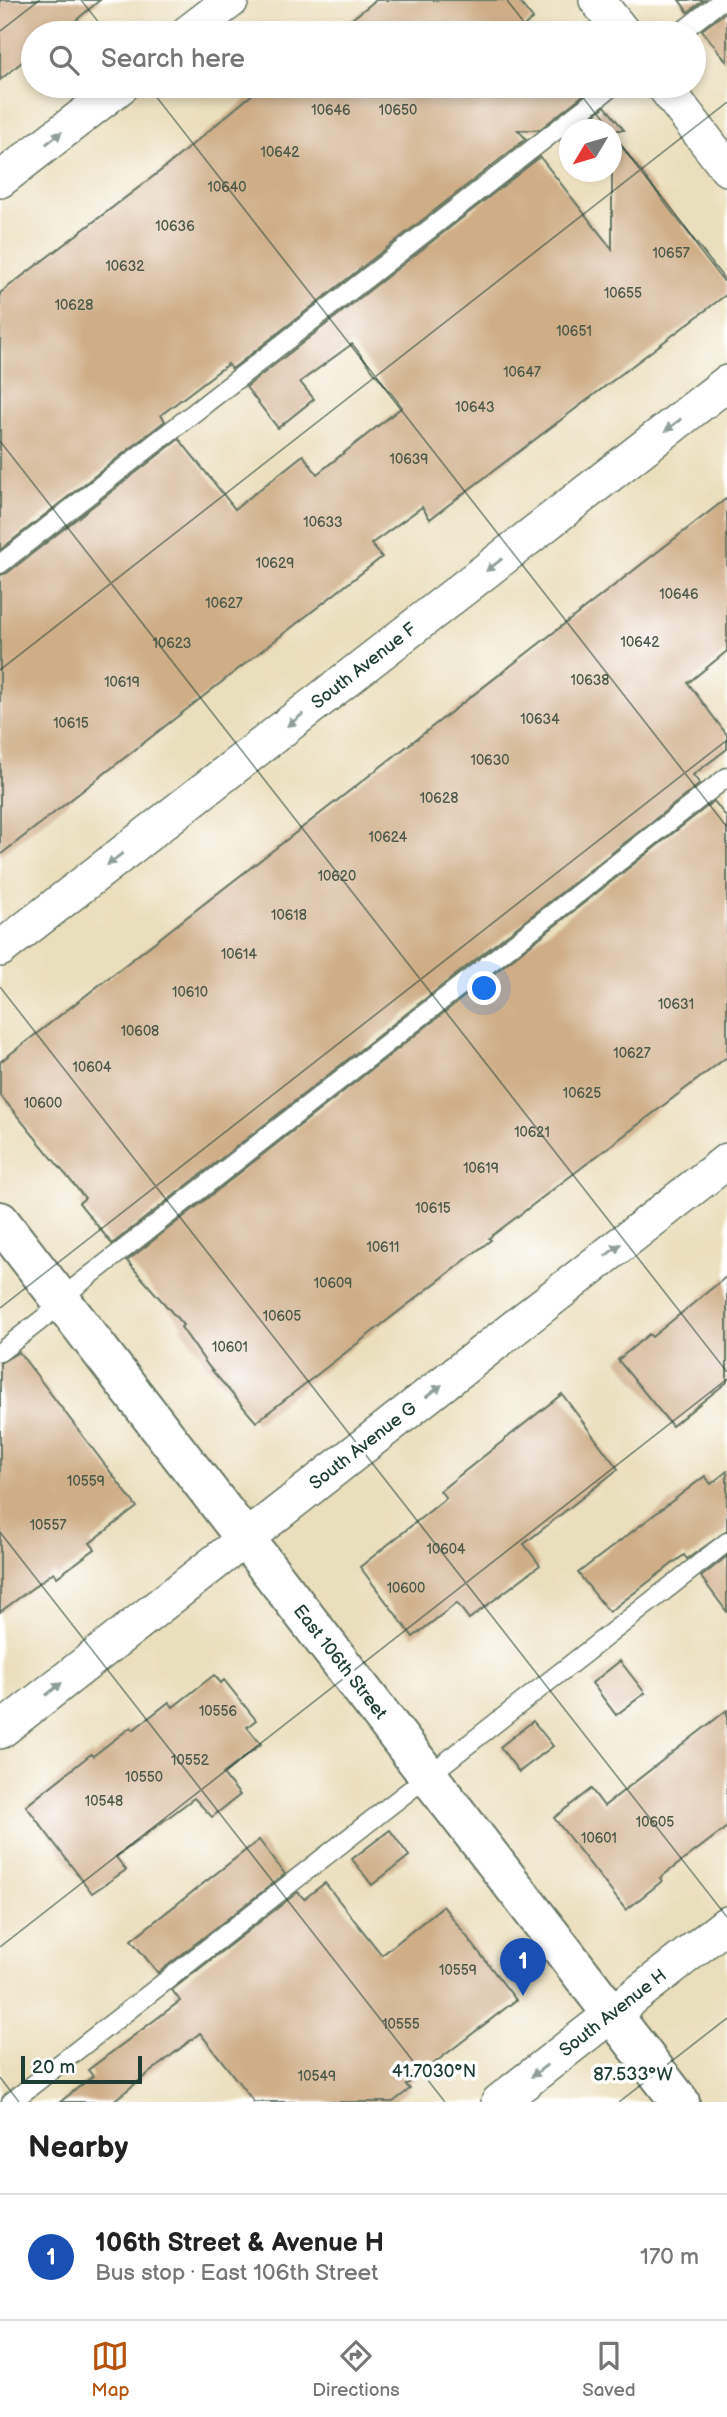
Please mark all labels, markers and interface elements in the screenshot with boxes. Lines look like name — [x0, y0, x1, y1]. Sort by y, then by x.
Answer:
search box — [21, 21, 706, 98]
icon: search — [45, 41, 83, 79]
text: Search here — [101, 44, 245, 75]
house number: 10646 — [311, 102, 351, 119]
house number: 10650 — [379, 102, 417, 119]
north arrow — [559, 119, 622, 182]
one-way arrow — [44, 131, 62, 146]
house number: 10642 — [260, 144, 300, 161]
house number: 10640 — [208, 179, 246, 196]
house number: 10636 — [155, 218, 195, 235]
house number: 10657 — [652, 245, 690, 262]
house number: 10632 — [105, 258, 145, 275]
house number: 10655 — [604, 285, 642, 302]
house number: 10628 — [55, 297, 93, 314]
house number: 10651 — [556, 323, 592, 340]
house number: 10647 — [503, 364, 541, 381]
house number: 10643 — [455, 399, 495, 416]
one-way arrow — [664, 418, 682, 432]
house number: 10639 — [390, 451, 428, 468]
house number: 10633 — [303, 514, 343, 531]
house number: 10629 — [256, 555, 294, 572]
one-way arrow — [485, 557, 503, 572]
house number: 10646 — [659, 586, 699, 603]
house number: 10627 — [205, 595, 243, 612]
street label: South Avenue F — [307, 618, 421, 713]
house number: 10642 — [620, 634, 660, 651]
house number: 10623 — [153, 635, 191, 652]
house number: 10638 — [571, 672, 609, 689]
house number: 10619 — [104, 674, 140, 691]
house number: 10634 — [520, 711, 560, 728]
one-way arrow — [286, 712, 304, 727]
house number: 10615 — [53, 715, 89, 732]
house number: 10630 — [470, 752, 510, 769]
house number: 10628 — [420, 790, 458, 807]
house number: 10624 — [369, 829, 408, 846]
one-way arrow — [107, 852, 125, 867]
house number: 10620 — [318, 868, 356, 885]
house number: 10618 — [271, 907, 307, 924]
house number: 10614 — [221, 946, 258, 963]
your location — [467, 971, 501, 1005]
house number: 10610 — [172, 984, 208, 1001]
house number: 10631 — [658, 996, 694, 1013]
house number: 10608 — [121, 1023, 159, 1040]
house number: 10627 — [613, 1045, 651, 1062]
house number: 10604 — [73, 1059, 112, 1076]
house number: 10625 — [563, 1085, 601, 1102]
house number: 10600 — [24, 1095, 62, 1112]
house number: 10621 — [514, 1124, 550, 1141]
house number: 10619 — [463, 1160, 499, 1177]
house number: 10615 — [415, 1200, 451, 1217]
house number: 10611 — [366, 1239, 400, 1256]
one-way arrow — [604, 1243, 622, 1258]
house number: 10609 — [314, 1275, 352, 1292]
house number: 10605 — [263, 1308, 301, 1325]
house number: 10601 — [212, 1339, 248, 1356]
one-way arrow — [425, 1384, 443, 1398]
street label: South Avenue G — [305, 1398, 421, 1494]
house number: 10559 — [67, 1473, 105, 1490]
house number: 10557 — [30, 1517, 66, 1534]
house number: 10604 — [427, 1541, 466, 1558]
house number: 10600 — [387, 1580, 425, 1597]
street label: East 106th Street — [289, 1601, 391, 1724]
one-way arrow — [44, 1681, 62, 1696]
house number: 10556 — [199, 1703, 238, 1720]
house number: 10552 — [171, 1752, 210, 1769]
house number: 10550 — [125, 1769, 163, 1786]
house number: 10548 — [85, 1793, 123, 1810]
house number: 10605 — [636, 1814, 674, 1831]
house number: 10601 — [581, 1830, 617, 1847]
pin: 1 — [500, 1938, 546, 1996]
house number: 10559 — [439, 1962, 477, 1979]
street label: South Avenue H — [555, 1965, 671, 2061]
house number: 10555 — [382, 2016, 420, 2033]
scale bar — [21, 2053, 142, 2085]
text: 20 m — [32, 2056, 75, 2079]
text: 41.7030°N — [392, 2061, 476, 2082]
one-way arrow — [530, 2063, 548, 2077]
text: 87.533°W — [593, 2064, 673, 2085]
house number: 10549 — [298, 2068, 336, 2085]
text: Nearby — [28, 2130, 128, 2166]
text: 106th Street & Avenue H — [95, 2228, 384, 2259]
text: 1 — [46, 2243, 56, 2271]
text: 170 m — [640, 2243, 699, 2271]
text: Bus stop · East 106th Street — [95, 2259, 378, 2287]
tab: Map — [91, 2337, 130, 2402]
tab: Directions — [312, 2337, 400, 2402]
tab: Saved — [582, 2337, 636, 2402]

